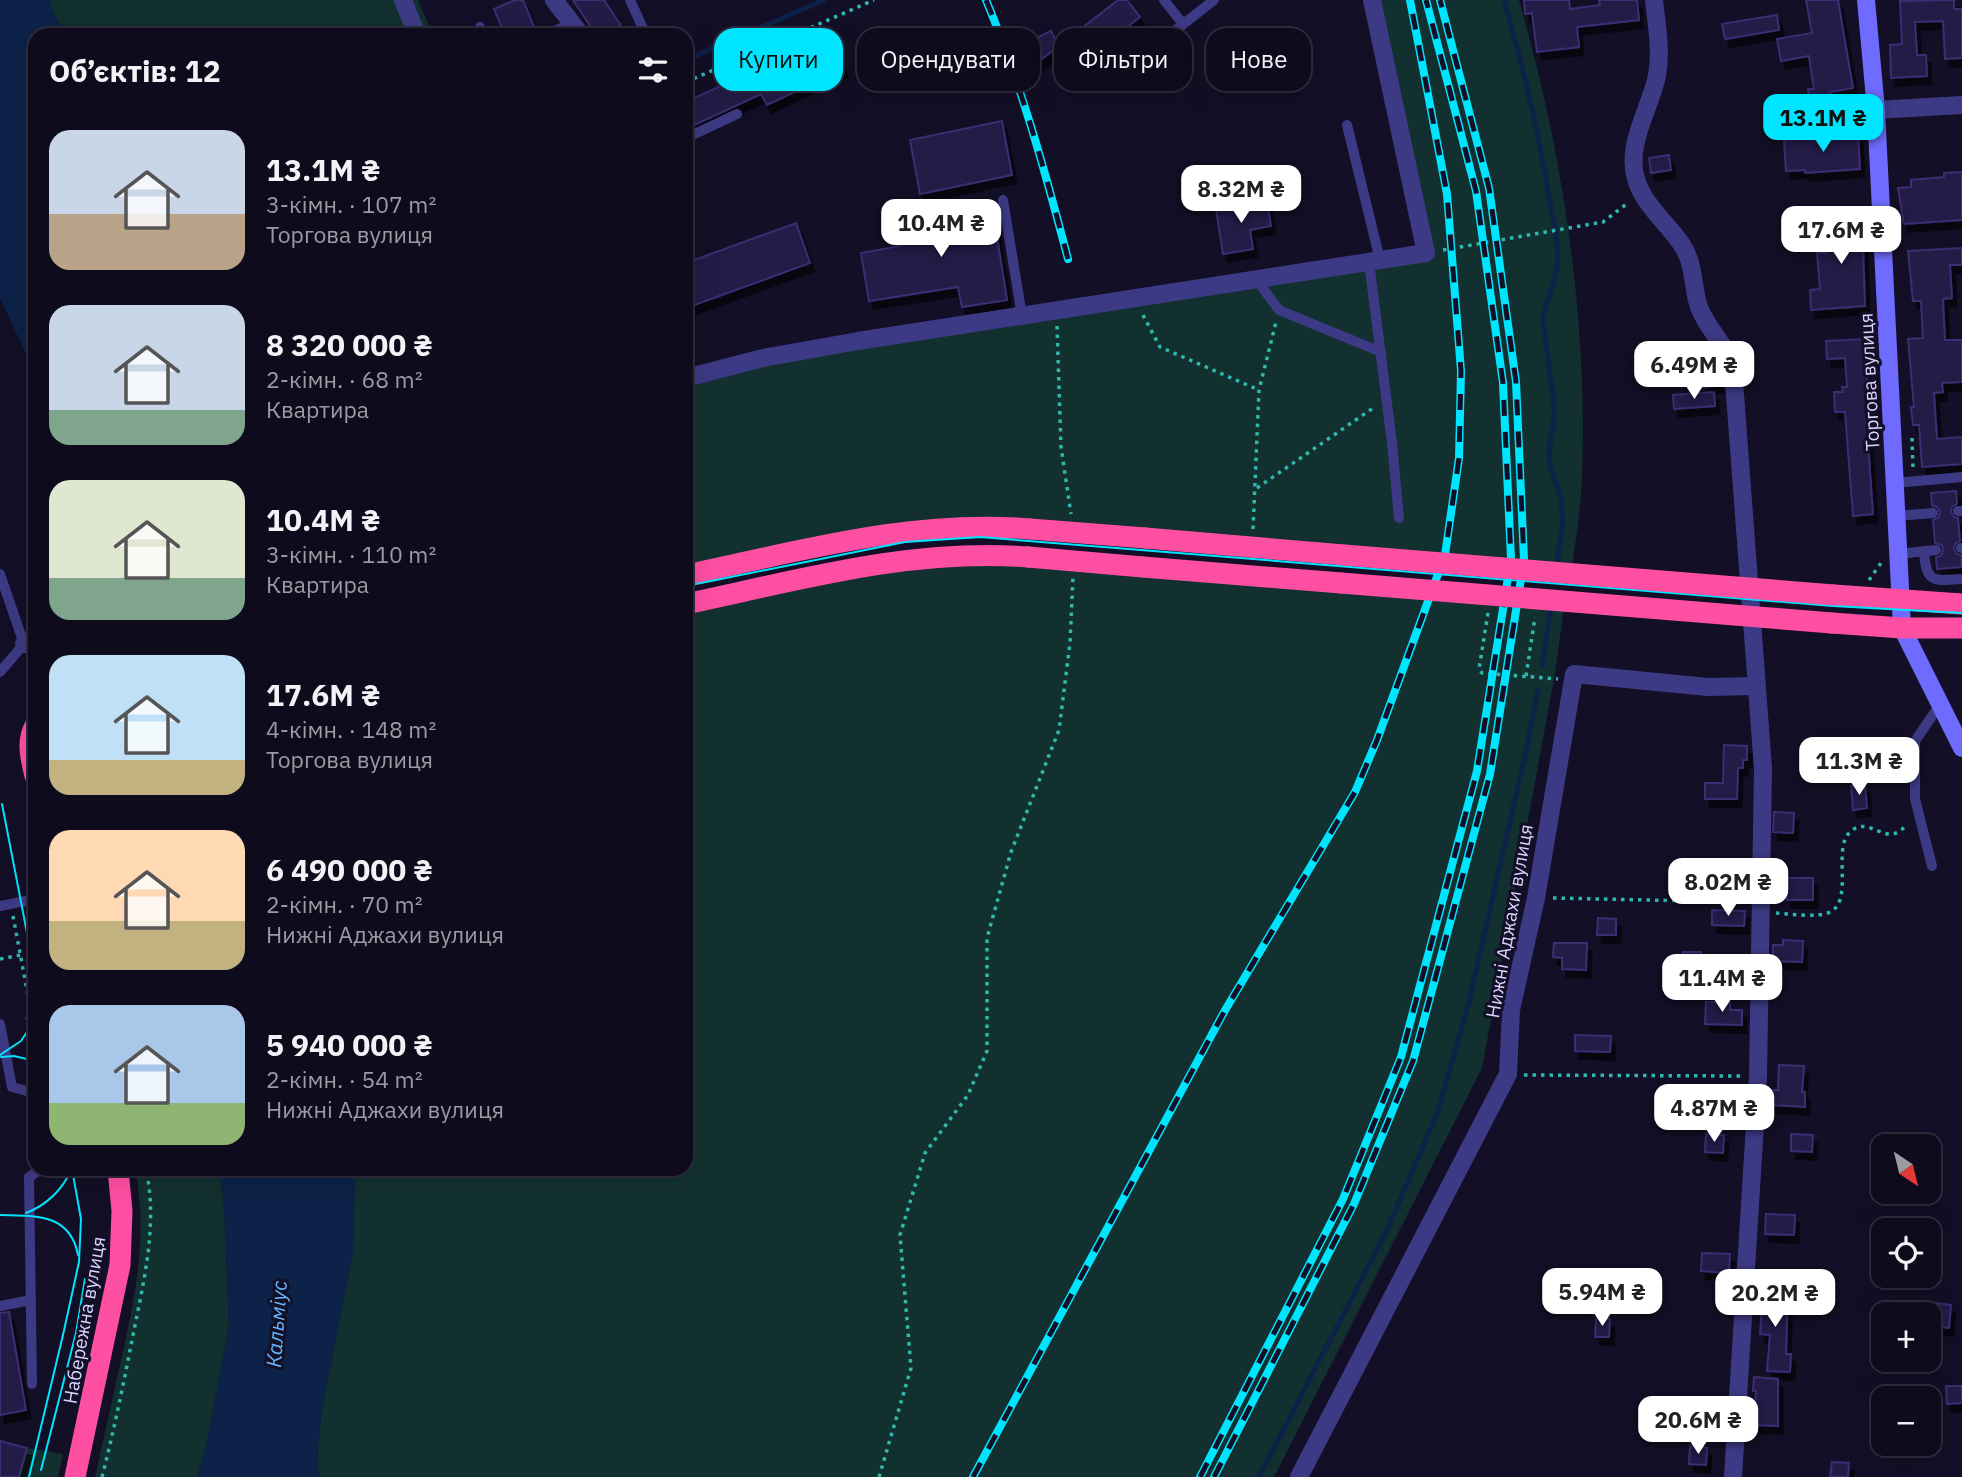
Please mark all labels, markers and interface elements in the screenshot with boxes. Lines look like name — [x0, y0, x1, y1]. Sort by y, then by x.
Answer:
chip: Купити — [714, 28, 843, 91]
chip: Орендувати — [857, 28, 1040, 91]
chip: Фільтри — [1054, 28, 1192, 91]
chip: Нове — [1206, 28, 1311, 91]
text: Об’єктів: 12 — [49, 51, 221, 90]
icon: filters — [634, 51, 672, 89]
pin: 13.1M ₴ — [1758, 94, 1888, 154]
text: 13.1M ₴ — [1779, 102, 1867, 132]
text: 13.1M ₴ — [266, 150, 380, 189]
icon: home — [105, 158, 189, 242]
pin: 8.32M ₴ — [1176, 166, 1306, 225]
text: 8.32M ₴ — [1197, 173, 1285, 203]
text: 3-кімн. · 107 m² — [266, 189, 436, 219]
pin: 10.4M ₴ — [876, 200, 1006, 259]
pin: 17.6M ₴ — [1776, 206, 1906, 266]
text: 10.4M ₴ — [897, 207, 985, 237]
text: 17.6M ₴ — [1797, 214, 1885, 244]
text: Торгова вулиця — [266, 219, 433, 249]
street label: Торгова вулиця — [1853, 312, 1885, 452]
text: 8 320 000 ₴ — [266, 325, 433, 364]
icon: home — [105, 333, 189, 417]
pin: 6.49M ₴ — [1629, 342, 1759, 401]
text: 6.49M ₴ — [1650, 349, 1738, 379]
text: 2-кімн. · 68 m² — [266, 364, 423, 394]
text: Квартира — [266, 394, 369, 424]
text: 10.4M ₴ — [266, 500, 380, 539]
icon: home — [105, 508, 189, 592]
text: 3-кімн. · 110 m² — [266, 539, 436, 569]
text: Квартира — [266, 569, 369, 599]
text: 17.6M ₴ — [266, 675, 380, 714]
icon: home — [105, 683, 189, 767]
text: 4-кімн. · 148 m² — [266, 714, 436, 744]
pin: 11.3M ₴ — [1794, 738, 1924, 797]
text: Торгова вулиця — [266, 744, 433, 774]
text: 11.3M ₴ — [1815, 745, 1903, 775]
street label: Нижні Аджахи вулиця — [1480, 822, 1538, 1020]
text: 6 490 000 ₴ — [266, 850, 433, 889]
icon: home — [105, 858, 189, 942]
pin: 8.02M ₴ — [1663, 858, 1793, 918]
text: 8.02M ₴ — [1684, 866, 1772, 896]
text: 2-кімн. · 70 m² — [266, 889, 423, 919]
text: Нижні Аджахи вулиця — [266, 919, 504, 949]
pin: 11.4M ₴ — [1657, 954, 1787, 1014]
text: 11.4M ₴ — [1678, 962, 1766, 992]
text: 5 940 000 ₴ — [266, 1025, 433, 1064]
icon: home — [105, 1033, 189, 1117]
text: 2-кімн. · 54 m² — [266, 1064, 423, 1094]
pin: 4.87M ₴ — [1649, 1084, 1779, 1144]
text: 4.87M ₴ — [1670, 1092, 1758, 1122]
text: Нижні Аджахи вулиця — [266, 1094, 504, 1124]
north arrow — [1871, 1134, 1941, 1204]
map controls — [1871, 1134, 1941, 1456]
button: locate — [1871, 1218, 1941, 1288]
street label: Набережна вулиця — [57, 1234, 111, 1406]
pin: 5.94M ₴ — [1537, 1268, 1667, 1328]
pin: 20.2M ₴ — [1710, 1270, 1840, 1329]
text: 5.94M ₴ — [1558, 1276, 1646, 1306]
text: 20.2M ₴ — [1731, 1277, 1819, 1307]
water label: Кальміус — [259, 1280, 293, 1368]
button: + — [1871, 1302, 1941, 1372]
button: − — [1871, 1386, 1941, 1456]
pin: 20.6M ₴ — [1633, 1396, 1763, 1456]
text: 20.6M ₴ — [1654, 1404, 1742, 1434]

